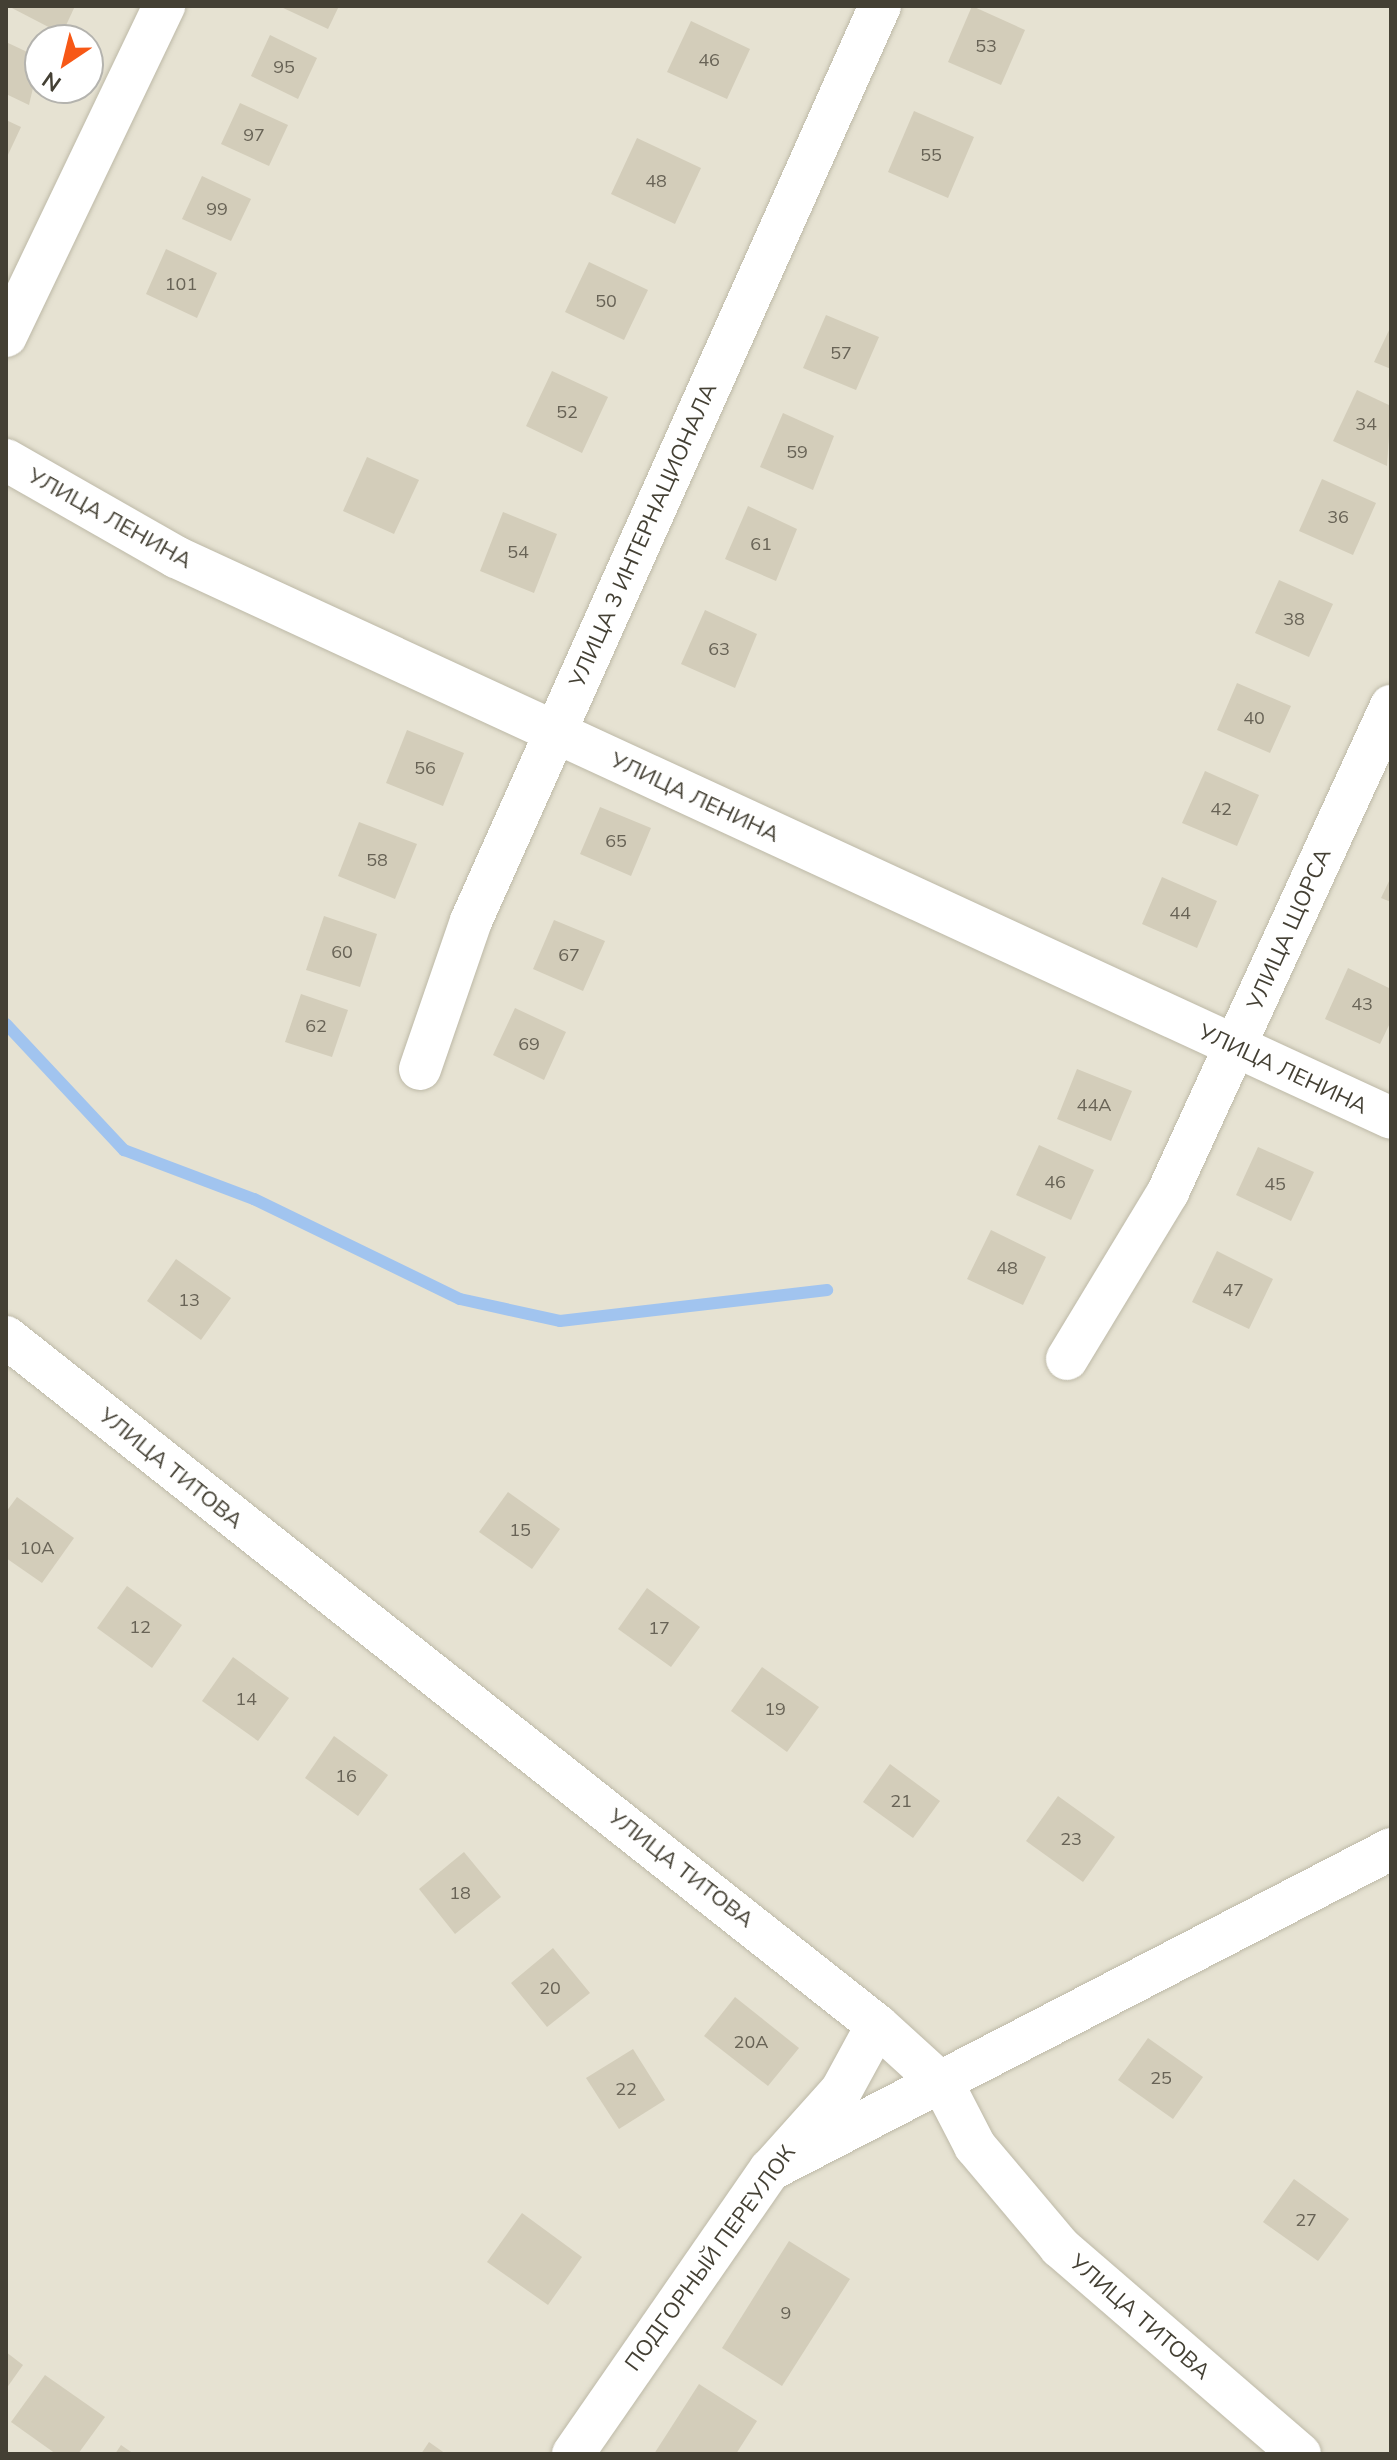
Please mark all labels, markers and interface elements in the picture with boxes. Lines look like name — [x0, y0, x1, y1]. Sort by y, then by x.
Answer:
north arrow — [24, 24, 104, 104]
house number: 53 — [975, 35, 997, 57]
house number: 46 — [698, 49, 720, 71]
house number: 95 — [273, 56, 295, 78]
text: N — [37, 66, 66, 98]
house number: 97 — [243, 124, 265, 146]
house number: 55 — [920, 144, 942, 166]
house number: 48 — [645, 170, 667, 192]
house number: 99 — [206, 198, 228, 220]
house number: 101 — [165, 273, 197, 295]
house number: 50 — [595, 290, 617, 312]
house number: 57 — [830, 342, 852, 364]
street label: УЛИЦА 3 ИНТЕРНАЦИОНАЛА — [564, 379, 722, 691]
house number: 52 — [556, 401, 578, 423]
house number: 34 — [1355, 413, 1377, 435]
house number: 59 — [786, 441, 808, 463]
street label: УЛИЦА ЛЕНИНА — [23, 462, 197, 574]
house number: 36 — [1327, 506, 1349, 528]
house number: 61 — [750, 533, 772, 555]
house number: 54 — [507, 541, 529, 563]
house number: 38 — [1283, 608, 1305, 630]
house number: 63 — [708, 638, 730, 660]
house number: 40 — [1243, 707, 1265, 729]
street label: УЛИЦА ЛЕНИНА — [606, 746, 784, 848]
house number: 56 — [414, 757, 436, 779]
house number: 42 — [1210, 798, 1232, 820]
house number: 65 — [605, 830, 627, 852]
street label: УЛИЦА ЩОРСА — [1242, 844, 1336, 1014]
house number: 58 — [366, 849, 388, 871]
house number: 44 — [1169, 902, 1191, 924]
house number: 60 — [331, 941, 353, 963]
house number: 67 — [558, 944, 580, 966]
house number: 43 — [1351, 993, 1373, 1015]
house number: 62 — [305, 1015, 327, 1037]
street label: УЛИЦА ЛЕНИНА — [1194, 1018, 1372, 1120]
house number: 69 — [518, 1033, 540, 1055]
house number: 44А — [1077, 1094, 1111, 1116]
house number: 46 — [1044, 1171, 1066, 1193]
house number: 45 — [1264, 1173, 1286, 1195]
house number: 48 — [996, 1257, 1018, 1279]
house number: 47 — [1222, 1279, 1244, 1301]
house number: 13 — [178, 1289, 200, 1311]
street label: УЛИЦА ТИТОВА — [94, 1402, 248, 1534]
house number: 15 — [509, 1519, 531, 1541]
house number: 10А — [20, 1537, 54, 1559]
house number: 12 — [129, 1616, 151, 1638]
house number: 17 — [648, 1617, 670, 1639]
house number: 14 — [235, 1688, 257, 1710]
house number: 19 — [764, 1698, 786, 1720]
house number: 16 — [335, 1765, 357, 1787]
house number: 21 — [890, 1790, 912, 1812]
street label: УЛИЦА ТИТОВА — [603, 1803, 759, 1933]
house number: 23 — [1060, 1828, 1082, 1850]
house number: 18 — [449, 1882, 471, 1904]
house number: 20 — [539, 1977, 561, 1999]
house number: 20А — [734, 2031, 768, 2053]
house number: 25 — [1150, 2067, 1172, 2089]
house number: 22 — [615, 2078, 637, 2100]
street label: ПОДГОРНЫЙ ПЕРЕУЛОК — [619, 2140, 801, 2376]
house number: 27 — [1295, 2209, 1317, 2231]
street label: УЛИЦА ТИТОВА — [1064, 2249, 1216, 2385]
house number: 9 — [781, 2302, 791, 2324]

